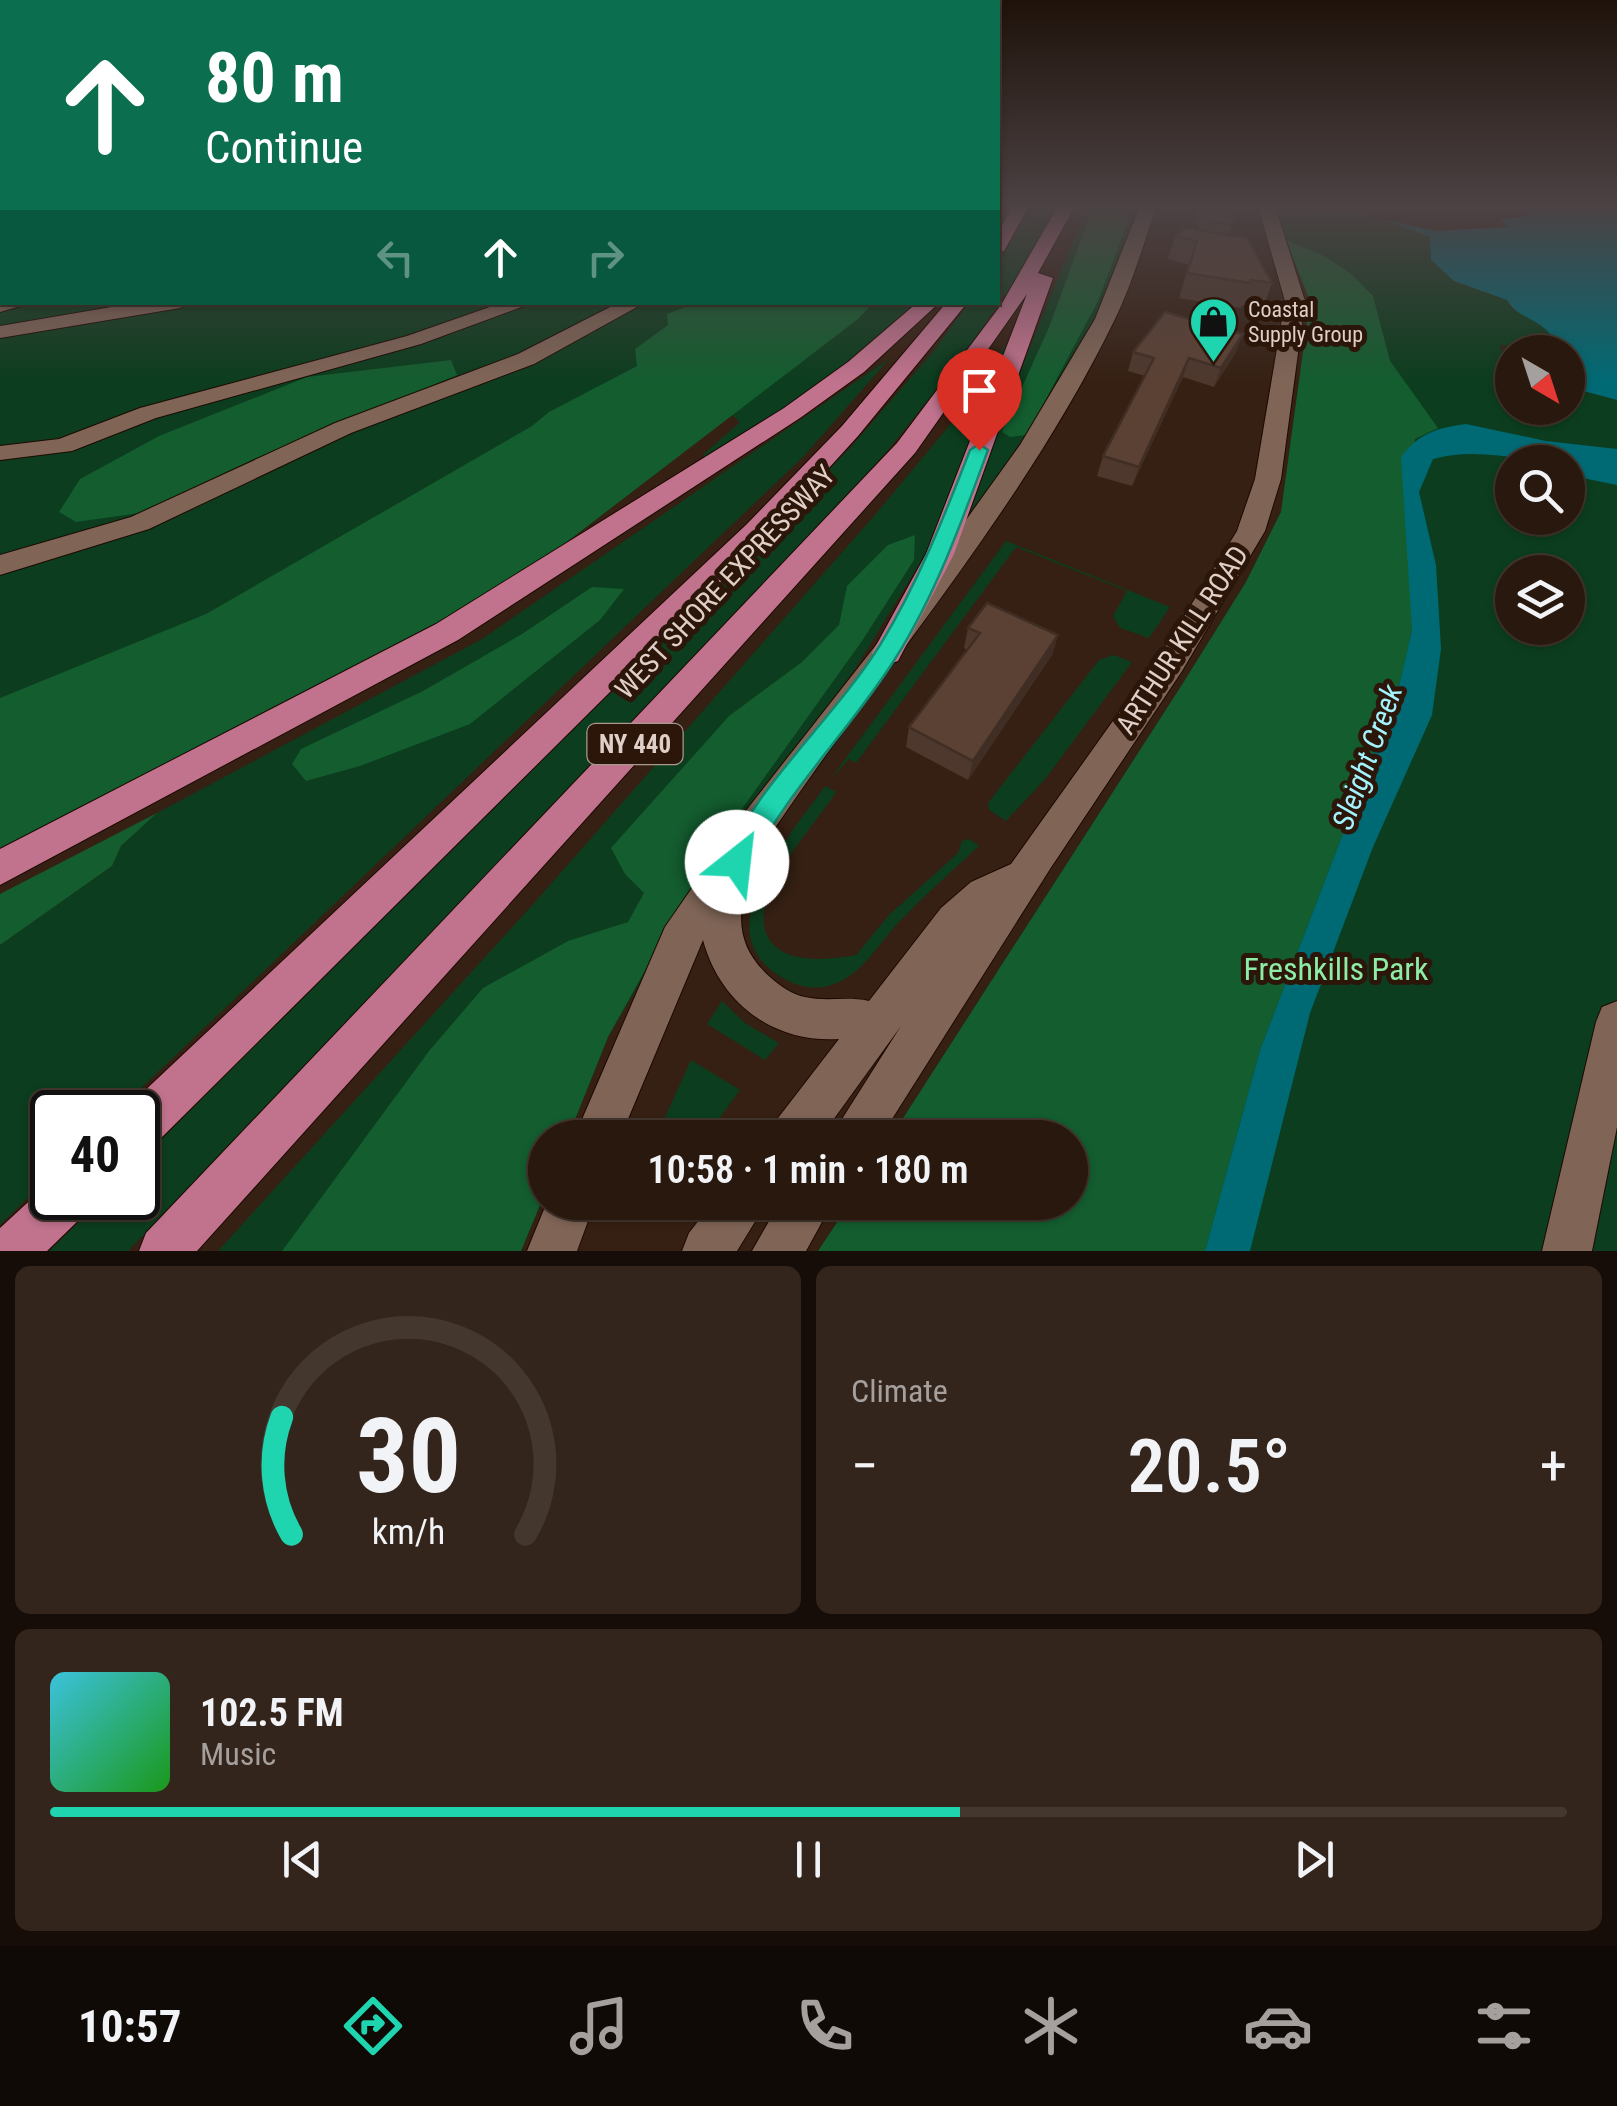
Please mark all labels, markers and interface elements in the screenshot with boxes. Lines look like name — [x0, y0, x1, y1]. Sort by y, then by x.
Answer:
text: 80 m — [205, 37, 344, 119]
icon: ahead — [40, 40, 170, 170]
text: Continue — [205, 121, 363, 174]
icon: left — [368, 230, 423, 285]
icon: ahead — [473, 230, 528, 285]
icon: right — [578, 230, 633, 285]
shop icon: Coastal Supply Group — [1187, 296, 1239, 364]
place label: Coastal Supply Group — [1248, 297, 1363, 347]
north arrow — [1495, 335, 1585, 425]
map controls — [1495, 335, 1585, 645]
pin — [937, 348, 1022, 451]
icon: arrive — [952, 363, 1007, 418]
button: search — [1495, 445, 1585, 535]
street label: WEST SHORE EXPRESSWAY — [608, 458, 842, 706]
street label: ARTHUR KILL ROAD — [1109, 540, 1255, 740]
button: layers — [1495, 555, 1585, 645]
water label: Sleight Creek — [1325, 679, 1410, 834]
road number: NY 440 — [588, 724, 682, 764]
position arrow — [685, 810, 789, 914]
park label: Freshkills Park — [1244, 950, 1429, 988]
speed limit sign: 40 — [30, 1090, 160, 1220]
text: 10:58 · 1 min · 180 m — [648, 1148, 968, 1192]
text: Climate — [851, 1372, 948, 1410]
text: 30 — [355, 1396, 461, 1517]
text: 20.5° — [1127, 1422, 1291, 1510]
text: − — [851, 1434, 879, 1498]
text: + — [1540, 1434, 1567, 1498]
text: km/h — [371, 1511, 445, 1553]
text: 102.5 FM — [200, 1691, 344, 1735]
text: Music — [200, 1735, 276, 1773]
icon: previous — [275, 1832, 330, 1887]
icon: pause — [781, 1832, 836, 1887]
icon: next — [1287, 1832, 1342, 1887]
icon: directions — [338, 1991, 408, 2061]
icon: music — [564, 1991, 634, 2061]
icon: phone — [790, 1991, 860, 2061]
icon: climate — [1016, 1991, 1086, 2061]
icon: car — [1243, 1991, 1313, 2061]
icon: filters — [1469, 1991, 1539, 2061]
text: 10:57 — [78, 2000, 181, 2053]

